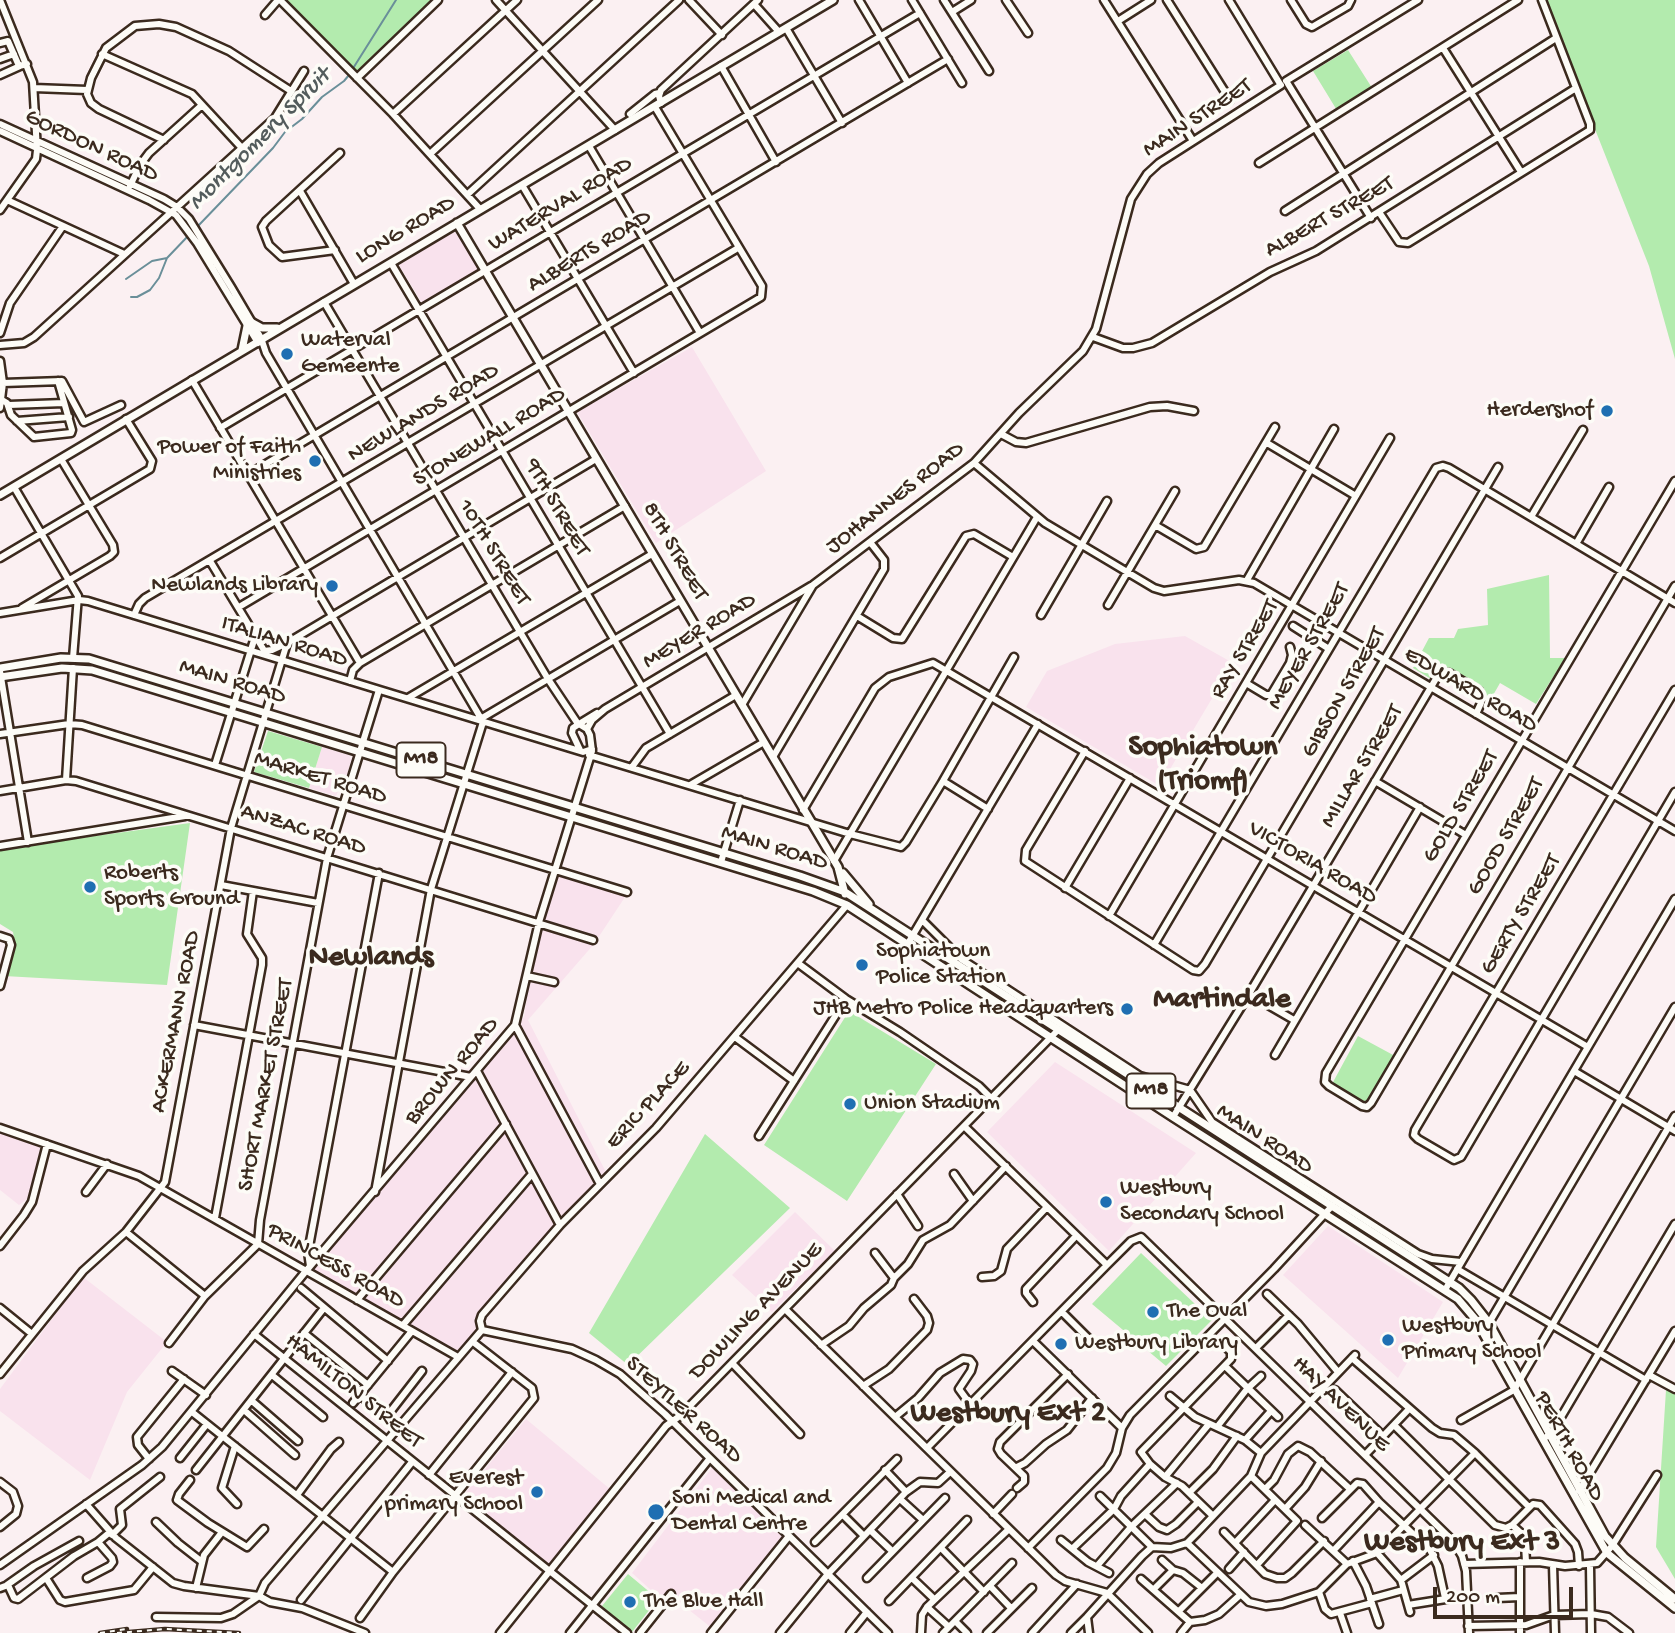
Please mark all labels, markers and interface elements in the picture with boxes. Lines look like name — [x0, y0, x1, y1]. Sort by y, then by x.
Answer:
water label: Montgomery Spruit — [184, 63, 338, 217]
street label: MAIN STREET — [1138, 73, 1258, 165]
street label: GORDON ROAD — [20, 104, 162, 190]
street label: WATERVAL ROAD — [484, 151, 638, 259]
street label: ALBERT STREET — [1261, 171, 1399, 265]
street label: LONG ROAD — [351, 190, 461, 272]
street label: ALBERTS ROAD — [523, 204, 657, 300]
place label: Waterval Gemeente — [301, 327, 400, 381]
marker: Waterval Gemeente — [279, 346, 295, 362]
street label: NEWLANDS ROAD — [343, 358, 505, 470]
street label: STONEWALL ROAD — [409, 382, 571, 494]
place label: Herdershof — [1487, 397, 1593, 425]
marker: Herdershof — [1599, 403, 1615, 419]
place label: Power of Faith Ministries — [157, 434, 301, 488]
street label: JOHANNES ROAD — [821, 437, 971, 561]
marker: Power of Faith Ministries — [307, 453, 323, 469]
street label: 9TH STREET — [517, 454, 595, 562]
street label: 10TH STREET — [451, 495, 535, 611]
street label: 8TH STREET — [635, 498, 713, 606]
place label: Newlands Library — [151, 572, 318, 600]
marker: Newlands Library — [324, 578, 340, 594]
street label: MEYER STREET — [1263, 579, 1357, 715]
street label: MEYER ROAD — [638, 587, 762, 677]
street label: RAY STREET — [1206, 595, 1286, 705]
street label: ITALIAN ROAD — [218, 611, 350, 675]
street label: GIBSON STREET — [1297, 623, 1393, 763]
street label: EDWARD ROAD — [1398, 642, 1542, 740]
street label: MAIN ROAD — [175, 654, 289, 712]
street label: MILLAR STREET — [1316, 701, 1410, 833]
district label: Sophiatown (Triomf) — [1129, 731, 1277, 802]
road number: M18 — [396, 742, 446, 778]
street label: MARKET ROAD — [250, 746, 390, 812]
street label: GOLD STREET — [1418, 746, 1506, 868]
street label: GOOD STREET — [1462, 773, 1552, 901]
street label: ANZAC ROAD — [237, 799, 369, 863]
street label: VICTORIA ROAD — [1243, 816, 1381, 912]
street label: MAIN ROAD — [717, 820, 831, 878]
street label: GERTY STREET — [1475, 850, 1569, 980]
place label: Roberts Sports Ground — [104, 860, 239, 914]
marker: Roberts Sports Ground — [82, 879, 98, 895]
street label: ACKERMANN ROAD — [146, 929, 208, 1115]
place label: Sophiatown Police Station — [876, 938, 1006, 992]
district label: Newlands — [309, 941, 433, 977]
marker: Sophiatown Police Station — [854, 957, 870, 973]
street label: SHORT MARKET STREET — [233, 976, 301, 1194]
district label: Martindale — [1153, 983, 1291, 1019]
place label: JHB Metro Police Headquarters — [813, 995, 1113, 1023]
marker: JHB Metro Police Headquarters — [1119, 1001, 1135, 1017]
street label: BROWN ROAD — [400, 1013, 506, 1131]
street label: ERIC PLACE — [601, 1056, 697, 1156]
road number: M18 — [1126, 1074, 1176, 1108]
place label: Union Stadium — [864, 1090, 1000, 1118]
marker: Union Stadium — [842, 1096, 858, 1112]
street label: MAIN ROAD — [1210, 1098, 1318, 1182]
place label: Westbury Secondary School — [1120, 1175, 1284, 1229]
marker: Westbury Secondary School — [1098, 1194, 1114, 1210]
street label: PRINCESS ROAD — [261, 1218, 409, 1316]
street label: DOWLING AVENUE — [684, 1237, 830, 1387]
place label: The Oval — [1167, 1298, 1247, 1326]
marker: The Oval — [1145, 1304, 1161, 1320]
place label: Westbury Primary School — [1402, 1313, 1542, 1367]
street label: HAMILTON STREET — [279, 1328, 427, 1456]
place label: Westbury Library — [1075, 1330, 1238, 1358]
marker: Westbury Primary School — [1380, 1332, 1396, 1348]
marker: Westbury Library — [1053, 1336, 1069, 1352]
street label: STEYTLER ROAD — [619, 1351, 747, 1471]
street label: HAY AVENUE — [1285, 1351, 1395, 1459]
street label: PERTH ROAD — [1527, 1387, 1609, 1507]
district label: Westbury Ext 2 — [910, 1397, 1106, 1433]
place label: Everest primary School — [385, 1465, 523, 1519]
marker: Everest primary School — [529, 1484, 545, 1500]
place label: Soni Medical and Dental Centre — [672, 1485, 831, 1539]
marker: Soni Medical and Dental Centre — [646, 1502, 666, 1522]
district label: Westbury Ext 3 — [1364, 1526, 1560, 1562]
scale bar — [1437, 1574, 1577, 1618]
text: 200 m — [1446, 1586, 1500, 1611]
place label: The Blue Hall — [644, 1588, 763, 1616]
marker: The Blue Hall — [622, 1594, 638, 1610]

